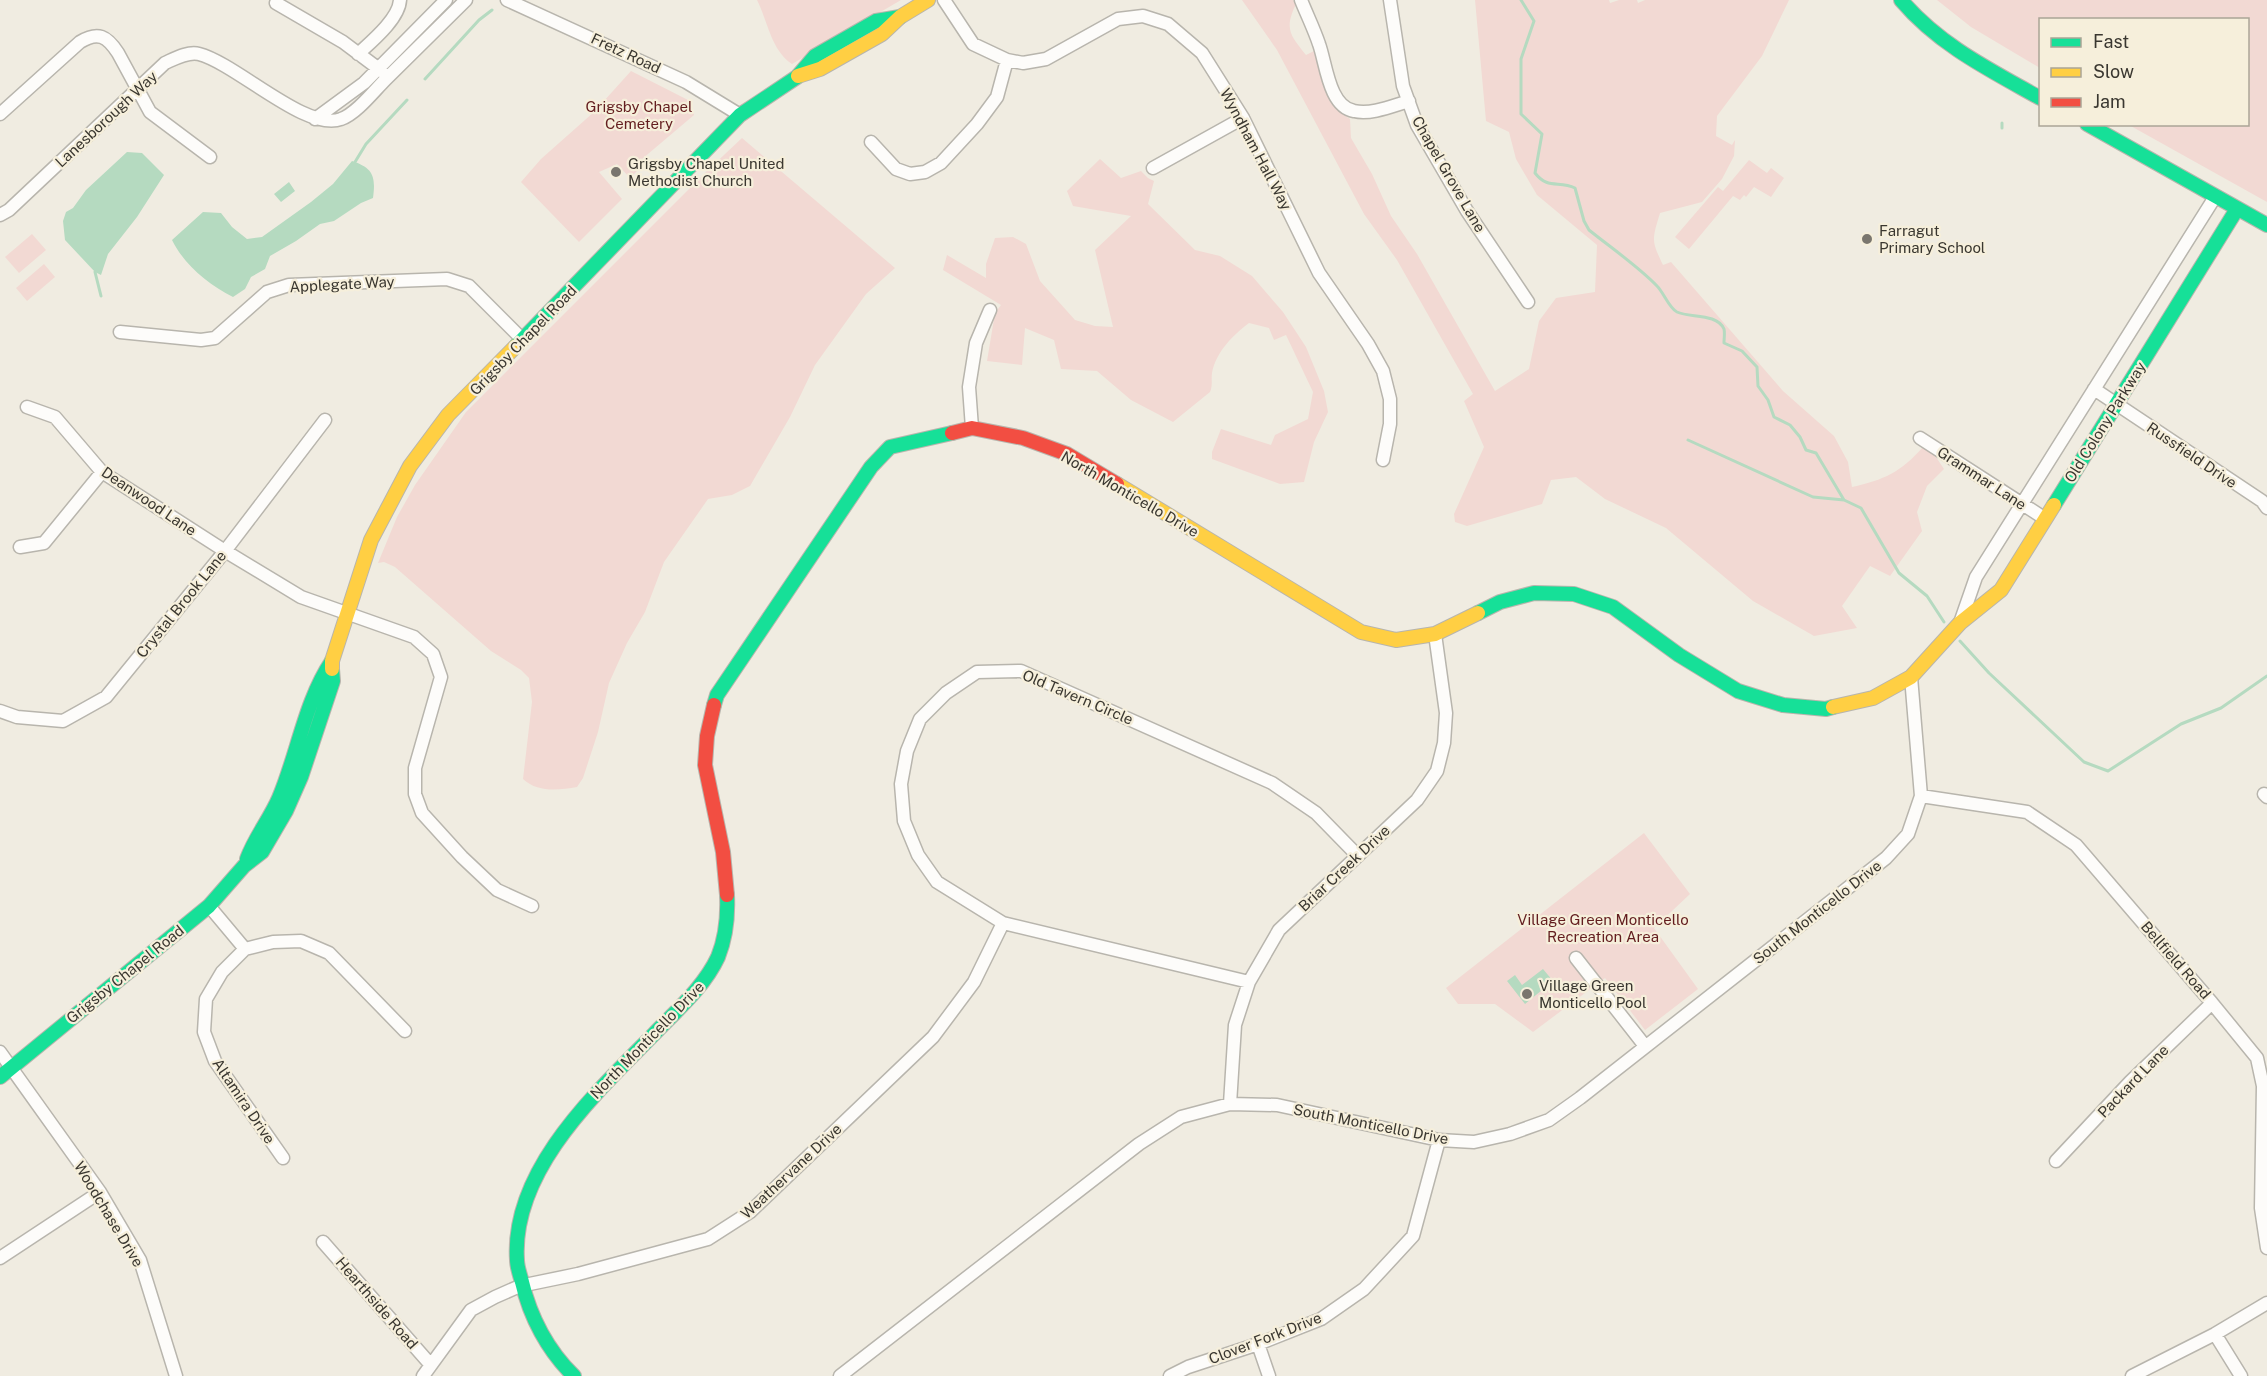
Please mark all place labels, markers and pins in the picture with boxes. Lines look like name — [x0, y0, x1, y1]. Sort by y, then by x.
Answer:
place label: Grigsby Chapel United Methodist Church — [628, 155, 784, 189]
marker: Grigsby Chapel United Methodist Church — [609, 165, 623, 179]
place label: Farragut Primary School — [1879, 222, 1985, 256]
marker: Farragut Primary School — [1860, 232, 1874, 246]
place label: Village Green Monticello Pool — [1539, 977, 1647, 1011]
marker: Village Green Monticello Pool — [1520, 987, 1534, 1001]

